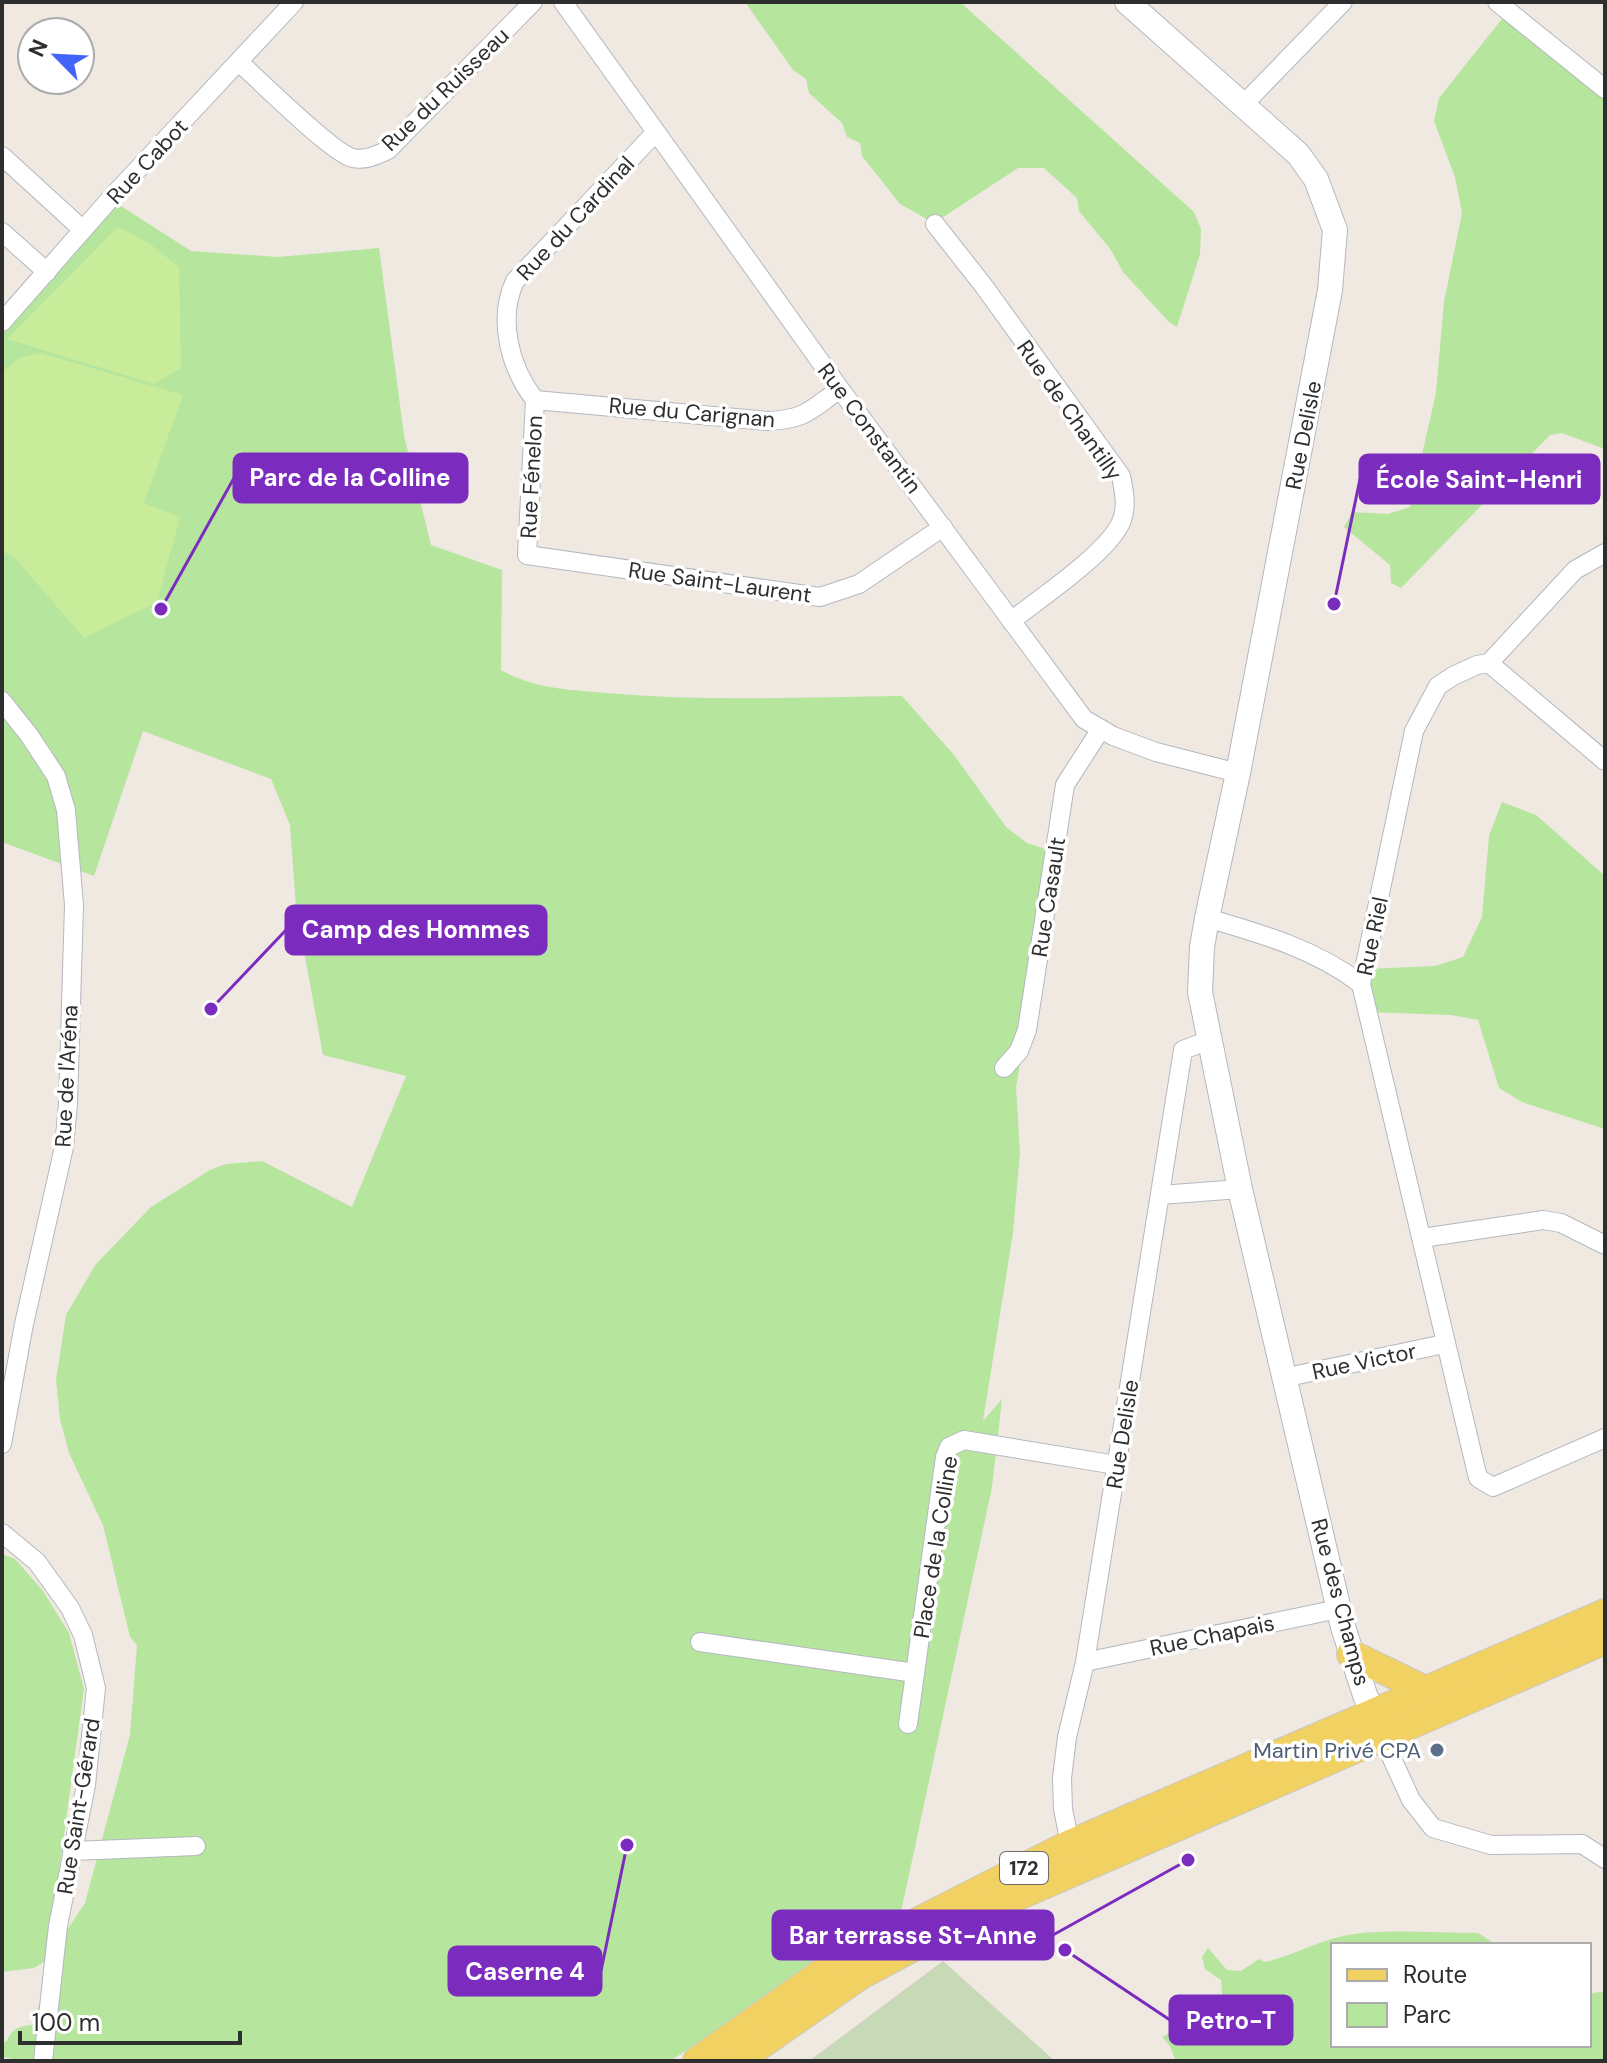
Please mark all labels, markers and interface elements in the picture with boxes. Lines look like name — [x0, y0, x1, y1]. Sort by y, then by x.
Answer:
north arrow — [16, 16, 96, 96]
street label: Rue du Ruisseau — [375, 21, 515, 158]
text: N — [22, 35, 55, 61]
street label: Rue Cabot — [100, 112, 194, 210]
street label: Rue du Cardinal — [510, 150, 641, 287]
street label: Rue de Chantilly — [1010, 334, 1129, 486]
street label: Rue Constantin — [811, 357, 928, 499]
street label: Rue Delisle — [1279, 378, 1328, 492]
street label: Rue du Carignan — [608, 391, 776, 434]
street label: Rue Fénelon — [514, 415, 549, 539]
callout: Parc de la Colline — [234, 454, 467, 502]
callout: École Saint-Henri — [1360, 455, 1599, 503]
text: Parc de la Colline — [250, 462, 450, 493]
text: École Saint-Henri — [1376, 463, 1582, 495]
street label: Rue Saint-Laurent — [626, 555, 813, 610]
street label: Rue Casault — [1025, 835, 1072, 959]
street label: Rue Riel — [1350, 894, 1395, 978]
callout: Camp des Hommes — [286, 906, 546, 954]
text: Camp des Hommes — [302, 914, 530, 945]
street label: Rue de l'Aréna — [48, 1004, 85, 1148]
street label: Rue Victor — [1309, 1336, 1419, 1387]
street label: Rue Delisle — [1100, 1377, 1145, 1491]
street label: Place de la Colline — [907, 1454, 964, 1640]
street label: Rue des Champs — [1304, 1515, 1377, 1689]
street label: Rue Chapais — [1147, 1608, 1277, 1663]
street label: Rue Saint-Gérard — [50, 1716, 107, 1896]
place label: Martin Privé CPA — [1253, 1736, 1421, 1765]
marker: Martin Privé CPA — [1428, 1741, 1446, 1759]
road number: 172 — [1000, 1852, 1048, 1884]
callout: Bar terrasse St-Anne — [773, 1911, 1053, 1959]
text: Bar terrasse St-Anne — [789, 1920, 1037, 1951]
legend — [1331, 1943, 1591, 2047]
callout: Caserne 4 — [449, 1947, 601, 1995]
text: Caserne 4 — [465, 1956, 585, 1987]
text: Route — [1403, 1959, 1467, 1990]
scale bar — [20, 1995, 240, 2045]
callout: Petro-T — [1170, 1996, 1292, 2044]
text: Parc — [1403, 1999, 1452, 2030]
text: Petro-T — [1186, 2005, 1276, 2036]
text: 100 m — [32, 2007, 100, 2038]

